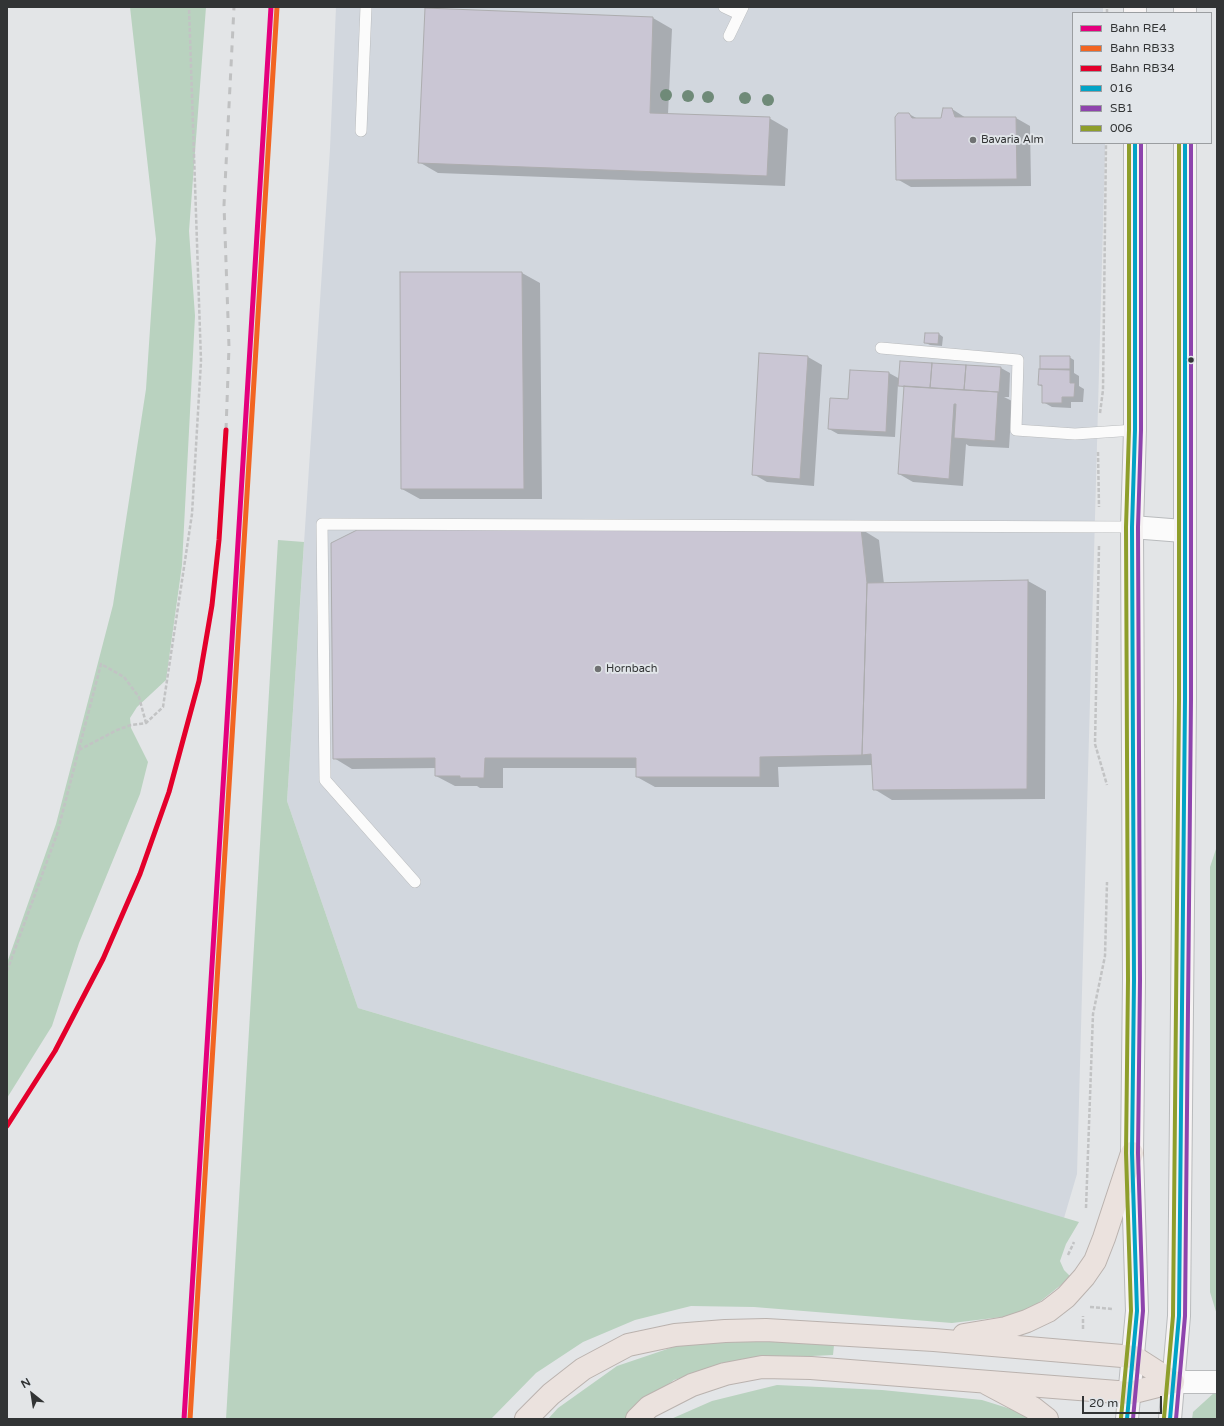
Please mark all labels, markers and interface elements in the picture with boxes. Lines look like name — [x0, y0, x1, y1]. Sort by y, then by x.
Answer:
legend — [1072, 12, 1212, 144]
text: Bahn RE4 — [1110, 21, 1167, 35]
text: Bahn RB33 — [1110, 41, 1175, 55]
text: Bahn RB34 — [1110, 61, 1175, 75]
text: 016 — [1110, 81, 1133, 95]
text: SB1 — [1110, 101, 1133, 115]
text: 006 — [1110, 121, 1133, 135]
place label: Bavaria Alm — [981, 133, 1044, 147]
marker: Bavaria Alm — [968, 135, 978, 145]
unlabelled marker — [1186, 355, 1196, 365]
place label: Hornbach — [606, 662, 657, 676]
marker: Hornbach — [593, 664, 603, 674]
north arrow — [12, 1374, 52, 1414]
text: N — [19, 1375, 33, 1391]
scale bar — [1084, 1388, 1164, 1414]
text: 20 m — [1089, 1396, 1118, 1410]

